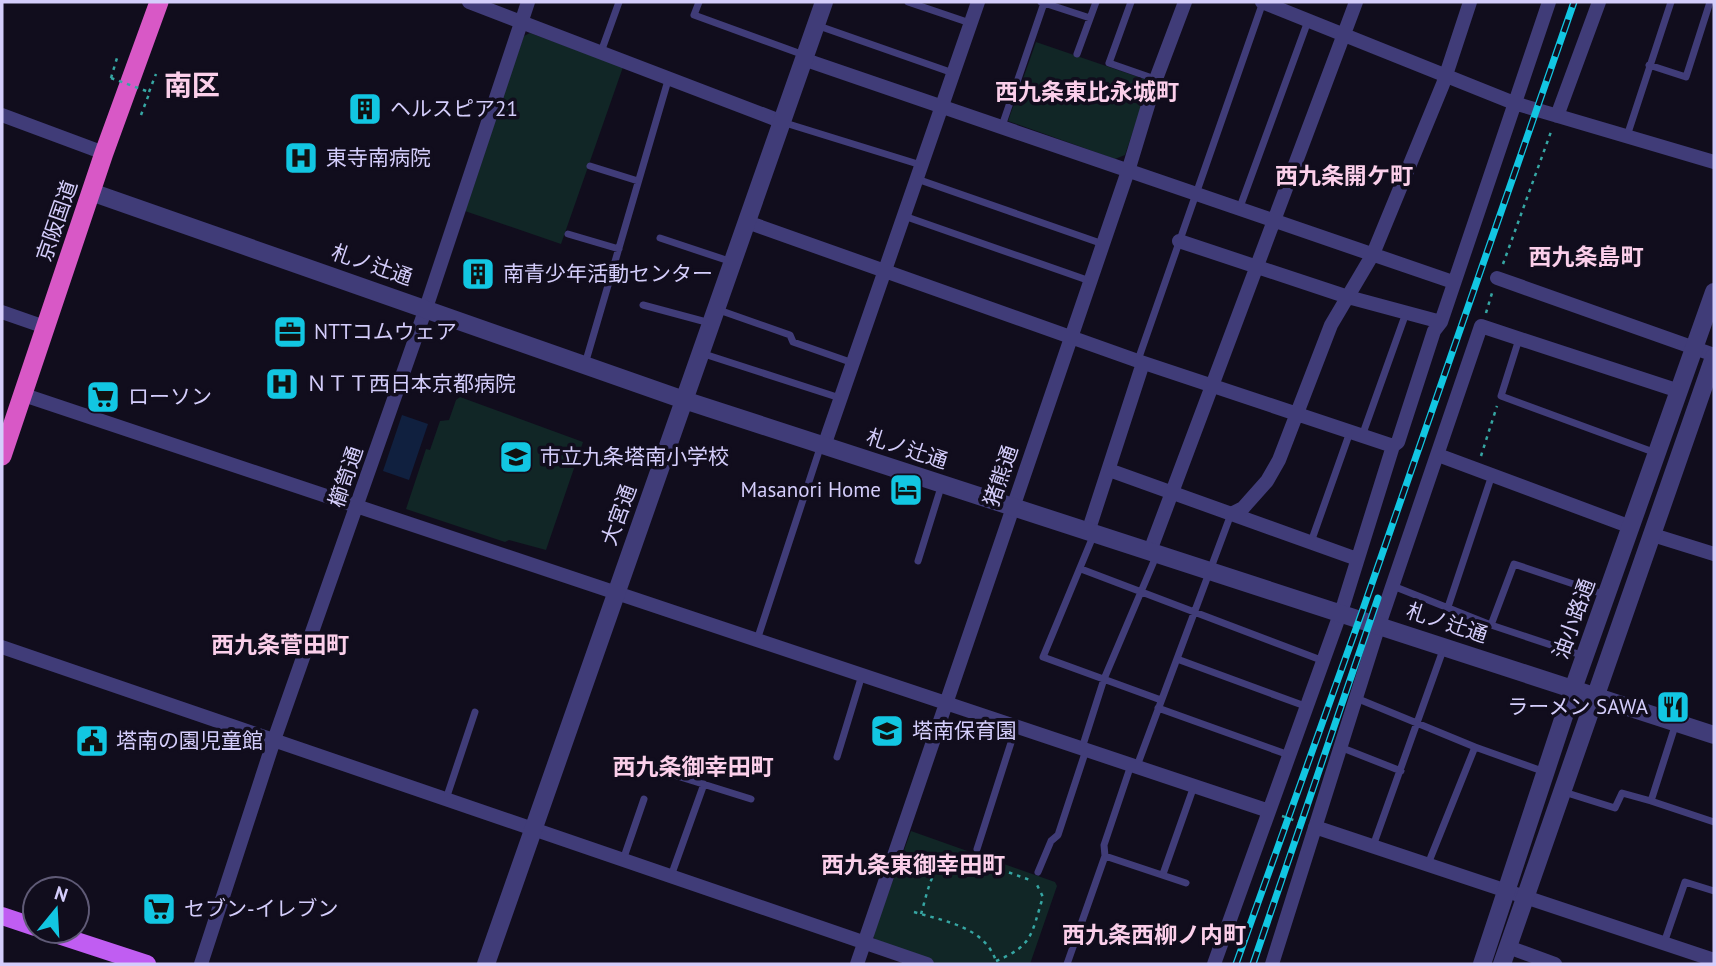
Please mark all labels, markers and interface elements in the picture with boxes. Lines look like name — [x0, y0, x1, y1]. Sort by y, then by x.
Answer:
district label: 南区 — [164, 66, 220, 103]
district label: 西九条東比永城町 — [995, 77, 1179, 106]
building icon: ヘルスピア21 — [346, 90, 384, 128]
place label: ヘルスピア21 — [390, 95, 518, 122]
hospital icon: 東寺南病院 — [282, 139, 320, 177]
place label: 東寺南病院 — [326, 144, 431, 171]
district label: 西九条開ケ町 — [1275, 161, 1413, 190]
street label: 京阪国道 — [30, 177, 83, 265]
street label: 札ノ辻通 — [328, 238, 416, 291]
district label: 西九条島町 — [1529, 242, 1644, 271]
building icon: 南青少年活動センター — [459, 255, 497, 293]
place label: 南青少年活動センター — [503, 260, 713, 287]
office icon: NTTコムウェア — [271, 313, 309, 351]
place label: NTTコムウェア — [314, 318, 457, 345]
hospital icon: ＮＴＴ西日本京都病院 — [263, 365, 301, 403]
place label: ＮＴＴ西日本京都病院 — [306, 370, 516, 397]
supermarket icon: ローソン — [84, 378, 122, 416]
place label: ローソン — [128, 383, 212, 410]
street label: 札ノ辻通 — [863, 423, 951, 474]
school or university icon: 市立九条塔南小学校 — [497, 438, 535, 476]
street label: 猪熊通 — [978, 442, 1024, 510]
street label: 櫛笥通 — [323, 443, 369, 511]
place label: 市立九条塔南小学校 — [540, 443, 729, 470]
hotel icon: Masanori Home — [887, 471, 925, 509]
place label: Masanori Home — [741, 476, 881, 503]
street label: 大宮通 — [595, 481, 642, 549]
street label: 油小路通 — [1546, 575, 1601, 663]
street label: 札ノ辻通 — [1403, 597, 1491, 648]
district label: 西九条菅田町 — [211, 630, 349, 659]
restaurant icon: ラーメン SAWA — [1654, 688, 1692, 726]
place label: ラーメン SAWA — [1507, 693, 1649, 720]
school or university icon: 塔南保育園 — [868, 712, 906, 750]
place label: 塔南保育園 — [912, 717, 1017, 744]
public building icon: 塔南の園児童館 — [73, 722, 111, 760]
place label: 塔南の園児童館 — [116, 727, 263, 754]
district label: 西九条御幸田町 — [613, 752, 774, 781]
district label: 西九条東御幸田町 — [821, 850, 1005, 879]
north arrow — [21, 875, 91, 945]
text: N — [52, 880, 71, 907]
supermarket icon: セブン-イレブン — [140, 890, 178, 928]
place label: セブン-イレブン — [184, 895, 339, 922]
district label: 西九条西柳ノ内町 — [1062, 920, 1246, 949]

